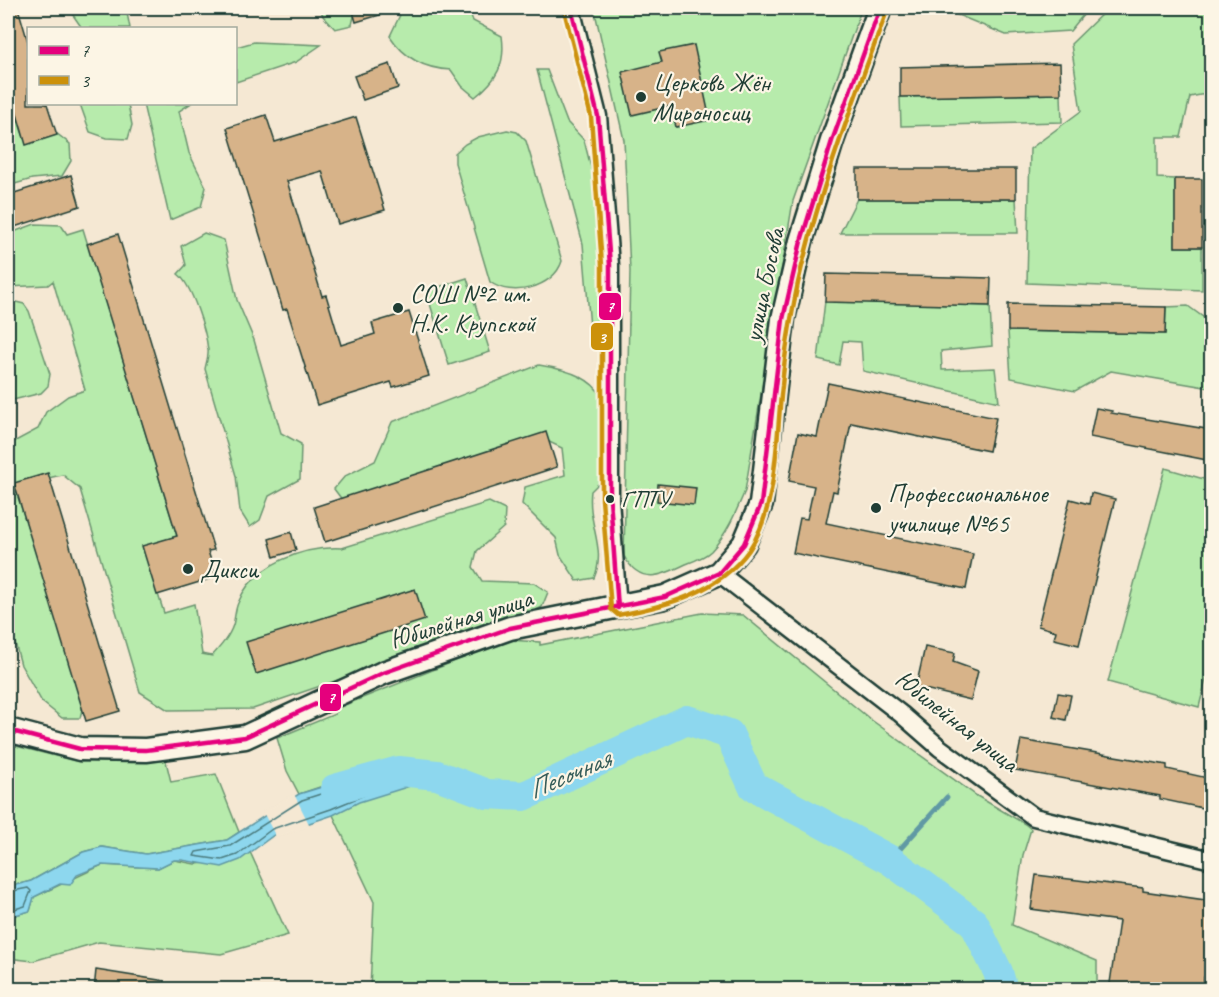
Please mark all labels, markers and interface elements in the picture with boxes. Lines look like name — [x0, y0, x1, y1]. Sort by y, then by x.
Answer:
legend — [27, 27, 237, 105]
text: 7 — [81, 40, 90, 62]
place label: Церковь Жён Мироносиц — [653, 66, 771, 129]
text: 3 — [81, 70, 91, 92]
marker: Церковь Жён Мироносиц — [634, 90, 648, 104]
street label: улица Босова — [735, 223, 793, 347]
place label: СОШ №2 им. Н.К. Крупской — [410, 277, 538, 340]
line badge: 7 — [598, 292, 622, 321]
text: 7 — [606, 297, 615, 317]
marker: СОШ №2 им. Н.К. Крупской — [391, 301, 405, 315]
line badge: 3 — [590, 322, 614, 351]
text: 3 — [598, 328, 607, 348]
place label: Профессиональное училище №65 — [886, 477, 1050, 540]
place label: ГПТУ — [621, 484, 673, 514]
marker: ГПТУ — [604, 493, 616, 505]
marker: Профессиональное училище №65 — [869, 501, 883, 515]
place label: Дикси — [200, 553, 260, 586]
marker: Дикси — [181, 562, 195, 576]
street label: Юбилейная улица — [386, 581, 538, 656]
street label: Юбилейная улица — [889, 663, 1027, 780]
line badge: 7 — [319, 683, 342, 712]
text: 7 — [327, 688, 336, 708]
water label: Песочная — [523, 740, 618, 806]

